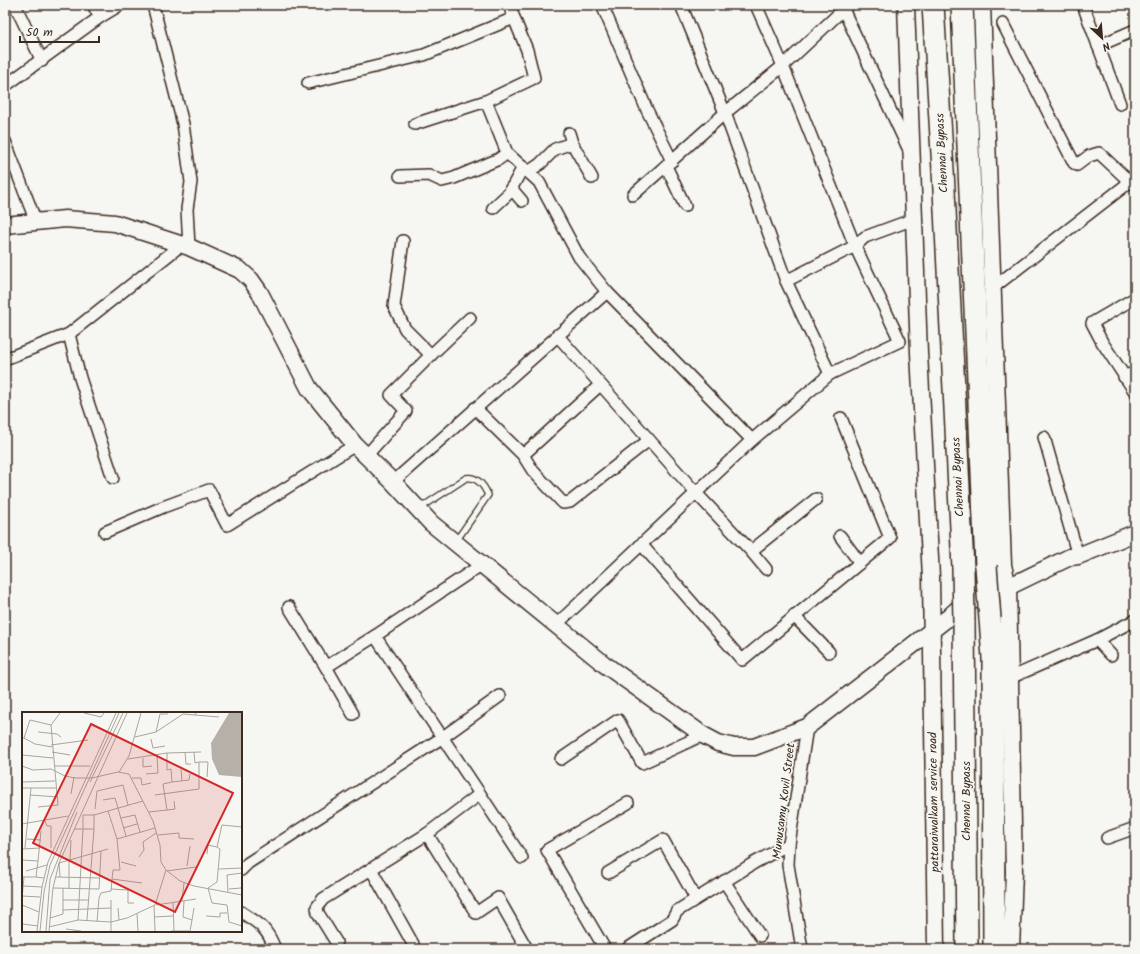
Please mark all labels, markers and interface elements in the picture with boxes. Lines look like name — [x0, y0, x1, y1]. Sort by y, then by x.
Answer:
scale bar — [20, 18, 99, 44]
north arrow — [1082, 18, 1122, 58]
text: 50 m — [26, 23, 53, 42]
text: N — [1099, 36, 1113, 56]
street label: Chennai Bypass — [930, 113, 954, 193]
street label: Chennai Bypass — [946, 437, 970, 517]
inset map — [22, 712, 242, 932]
street label: pattaraiwalkam service road — [923, 731, 945, 873]
street label: Munusamy Kovil Street — [767, 742, 801, 860]
street label: Chennai Bypass — [957, 761, 976, 841]

